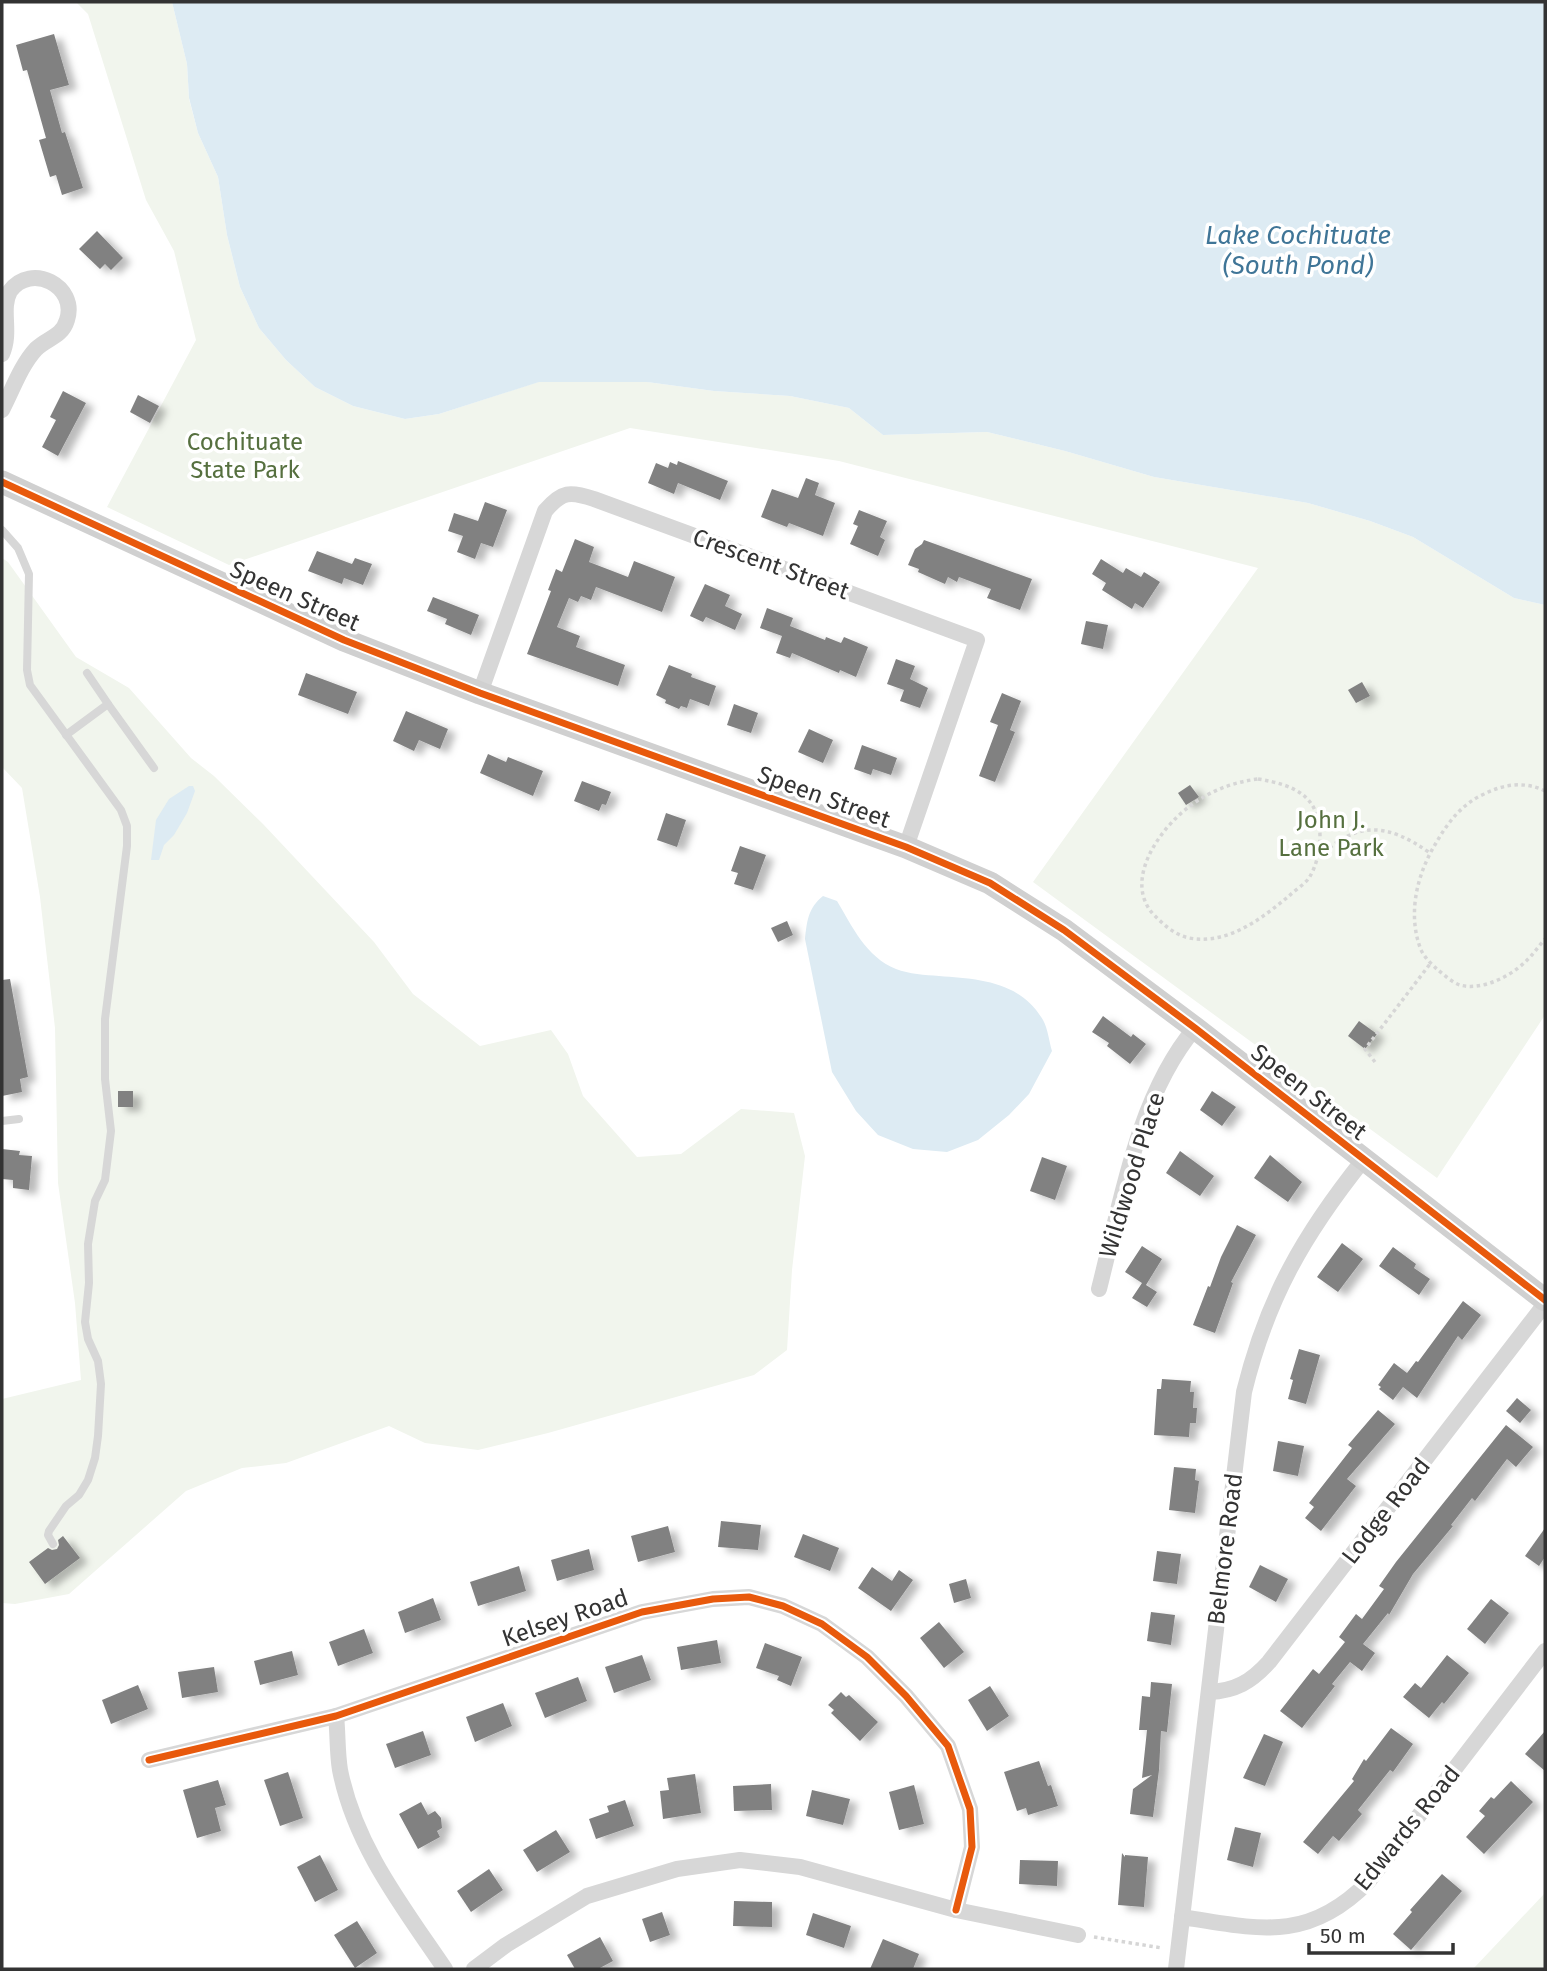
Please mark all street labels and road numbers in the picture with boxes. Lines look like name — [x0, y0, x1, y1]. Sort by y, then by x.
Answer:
street label: Crescent Street — [689, 523, 853, 605]
street label: Speen Street — [226, 555, 365, 637]
street label: Speen Street — [754, 760, 894, 834]
street label: Speen Street — [1246, 1038, 1373, 1146]
street label: Wildwood Place — [1094, 1089, 1170, 1261]
street label: Lodge Road — [1336, 1452, 1436, 1570]
street label: Belmore Road — [1202, 1472, 1248, 1626]
street label: Kelsey Road — [498, 1583, 632, 1653]
street label: Edwards Road — [1348, 1760, 1466, 1896]

